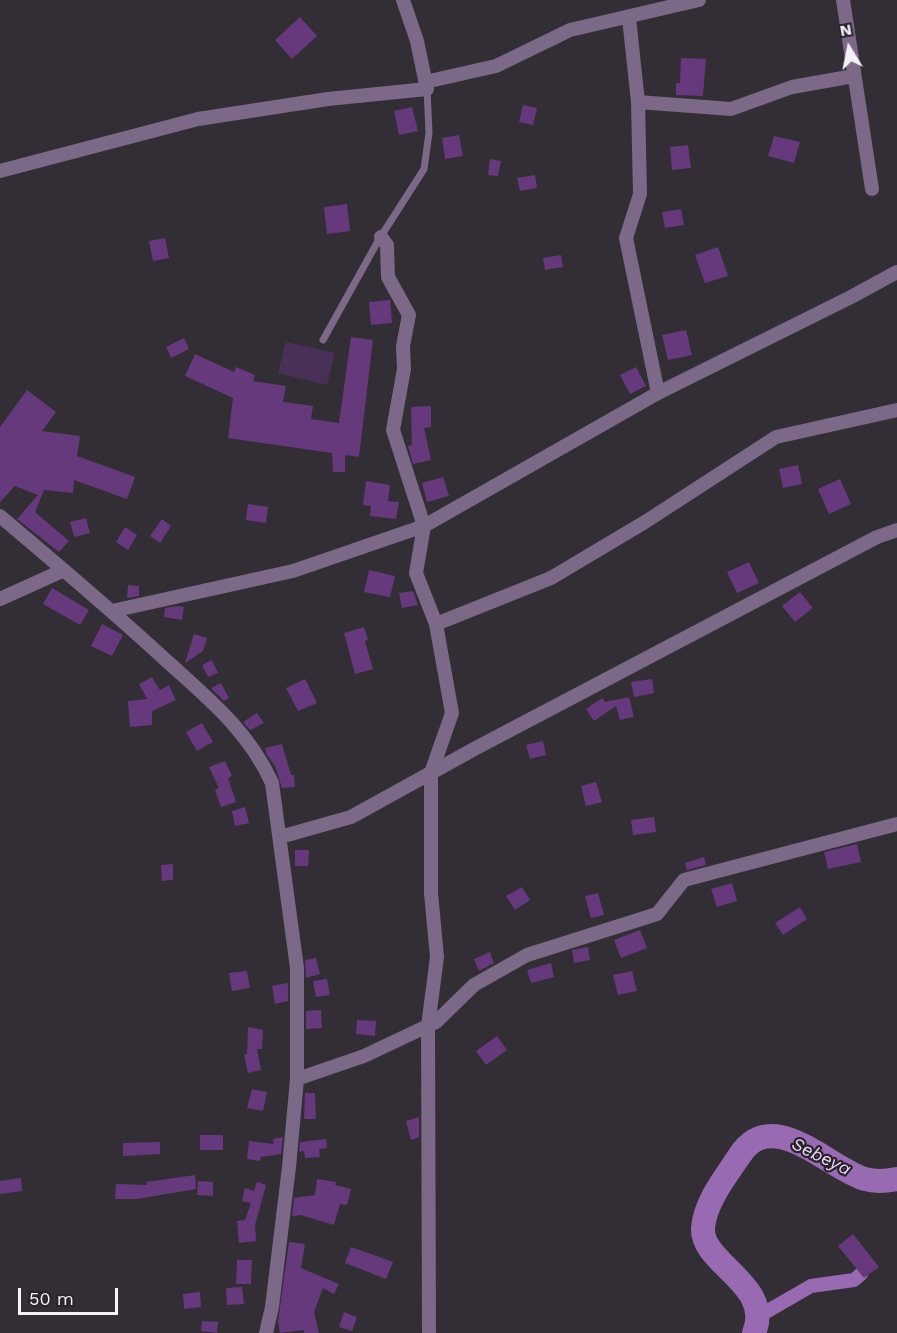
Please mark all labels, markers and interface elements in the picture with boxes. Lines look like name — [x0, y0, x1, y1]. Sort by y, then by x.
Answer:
north arrow — [819, 18, 879, 78]
text: N — [838, 19, 853, 40]
water label: Sebeya — [788, 1133, 854, 1181]
scale bar — [21, 1276, 122, 1314]
text: 50 m — [29, 1288, 74, 1309]

